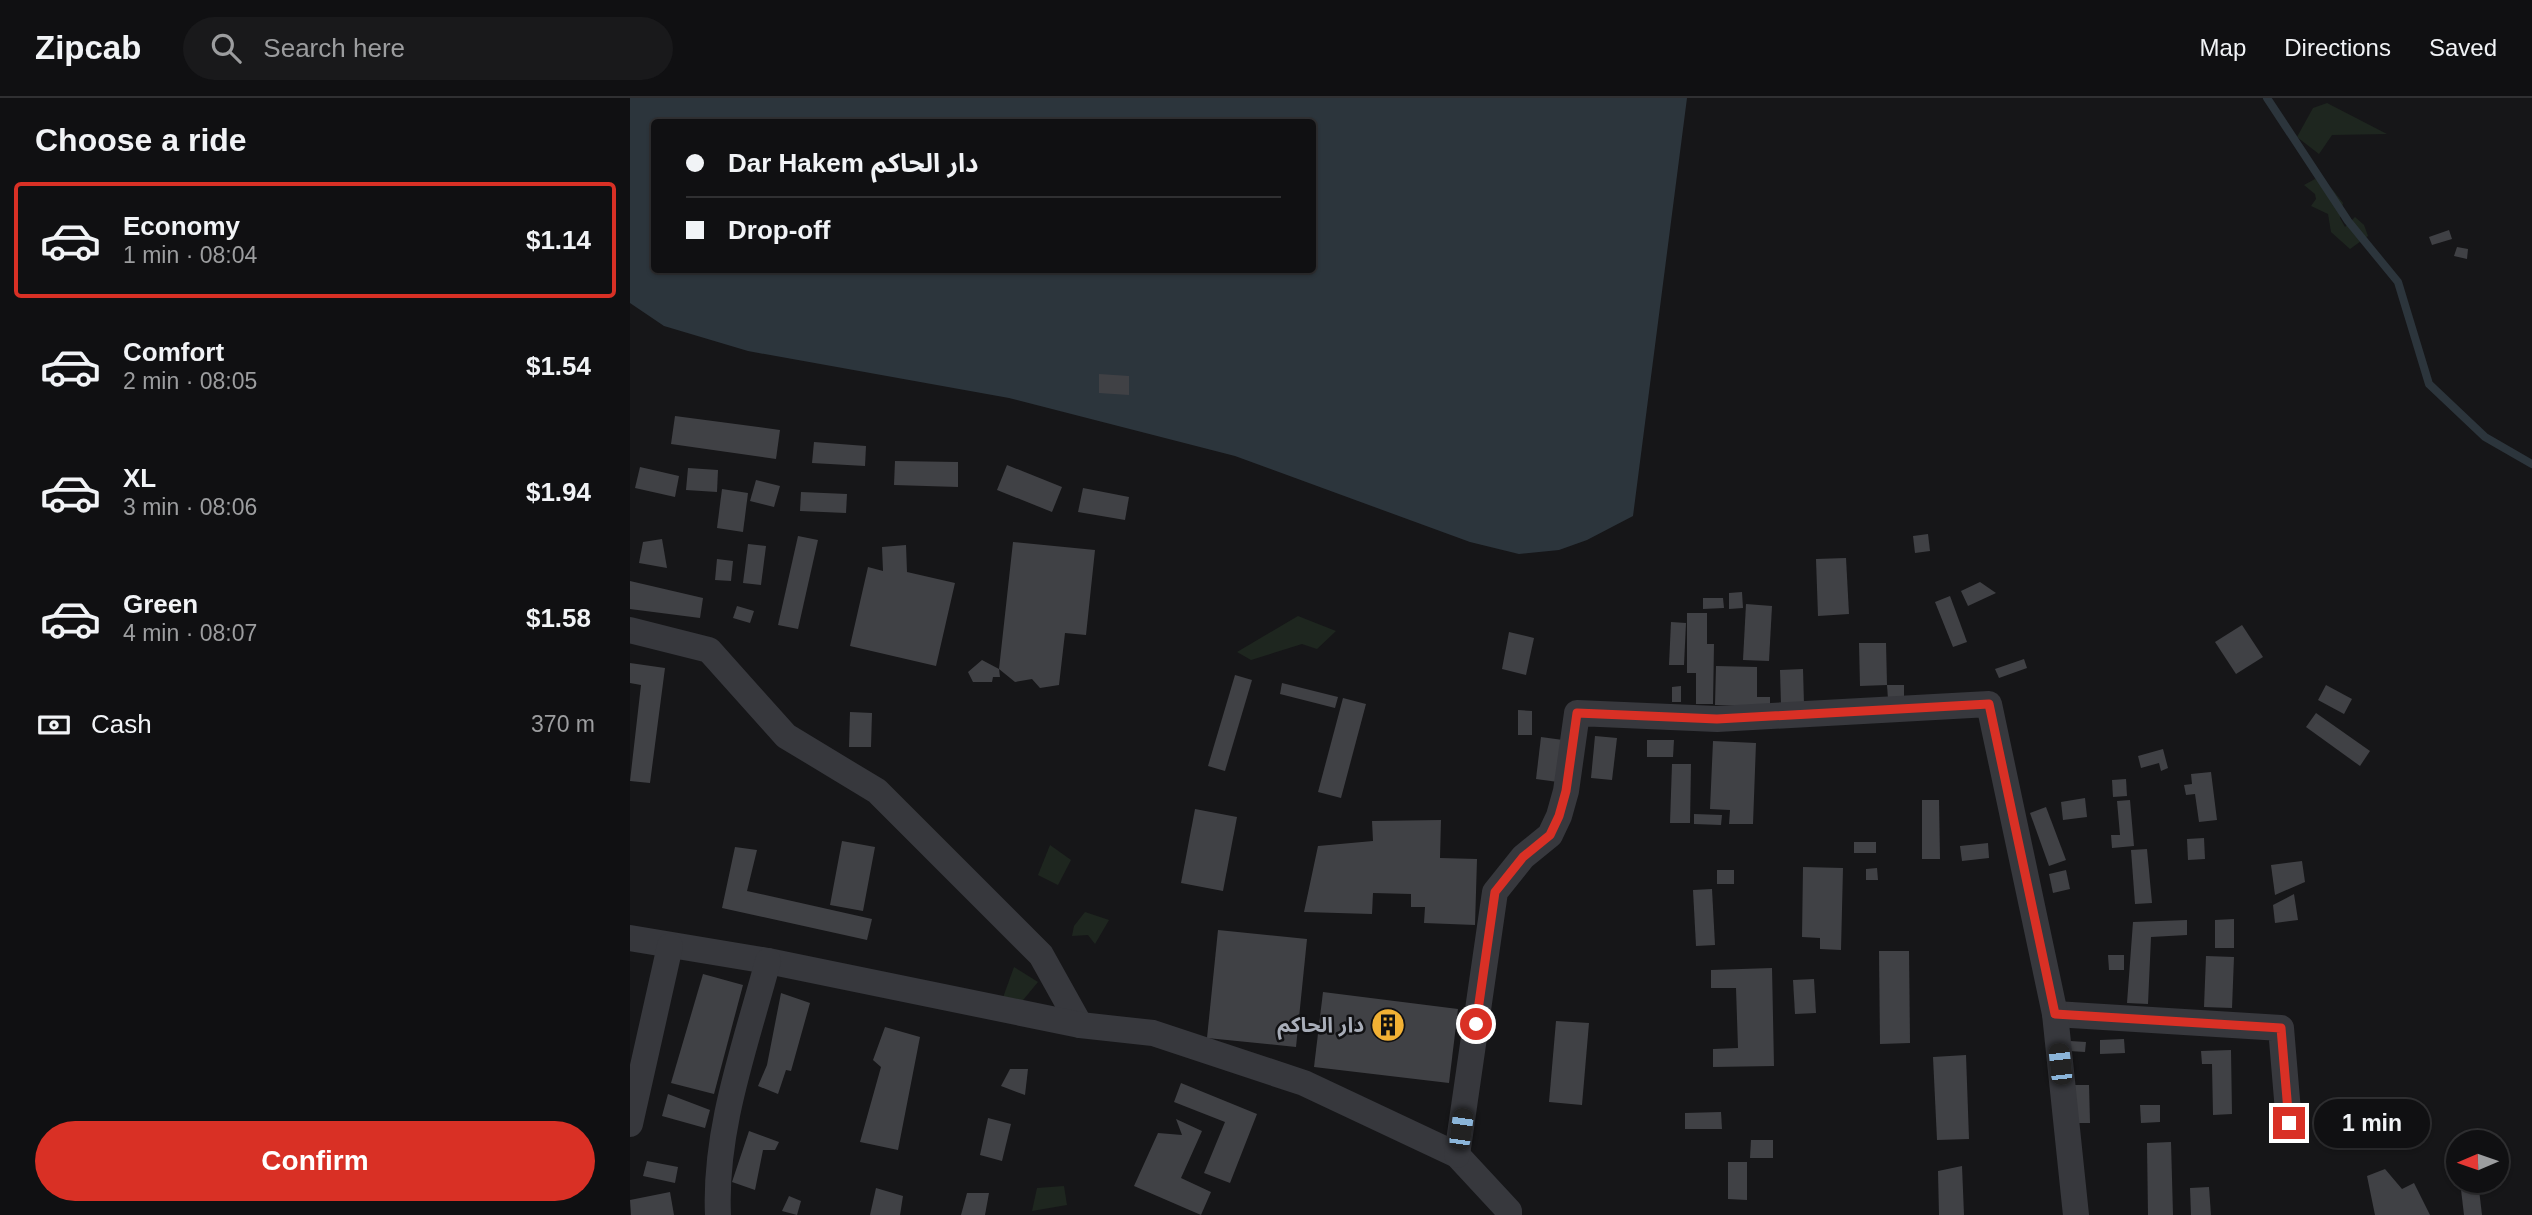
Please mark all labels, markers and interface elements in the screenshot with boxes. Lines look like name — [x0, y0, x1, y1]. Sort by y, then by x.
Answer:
search box — [183, 17, 673, 80]
text: Zipcab — [35, 29, 141, 66]
icon: search — [207, 29, 245, 67]
text: Search here — [263, 33, 405, 63]
text: Map — [2200, 34, 2246, 61]
text: Directions — [2284, 34, 2391, 61]
text: Saved — [2429, 34, 2497, 61]
text: Choose a ride — [35, 122, 247, 158]
text: Dar Hakem دار الحاكم — [728, 148, 979, 178]
icon: car — [39, 209, 102, 272]
text: Economy — [123, 211, 240, 241]
text: Drop-off — [728, 215, 831, 245]
text: $1.14 — [526, 225, 591, 255]
text: 1 min · 08:04 — [123, 242, 257, 268]
icon: car — [39, 335, 102, 398]
text: Comfort — [123, 337, 224, 367]
text: $1.54 — [526, 351, 591, 381]
text: 2 min · 08:05 — [123, 368, 257, 394]
icon: car — [39, 461, 102, 524]
text: XL — [123, 463, 156, 493]
text: $1.94 — [526, 477, 591, 507]
text: 3 min · 08:06 — [123, 494, 257, 520]
icon: car — [39, 587, 102, 650]
text: Green — [123, 589, 198, 619]
text: $1.58 — [526, 603, 591, 633]
text: 4 min · 08:07 — [123, 620, 257, 646]
icon: cash — [35, 706, 73, 744]
text: Cash — [91, 709, 152, 739]
text: 370 m — [531, 711, 595, 737]
building icon: دار الحاكم — [1369, 1006, 1407, 1044]
route start — [1460, 1008, 1492, 1040]
place label: دار الحاكم — [1277, 1013, 1364, 1040]
car — [2048, 1042, 2073, 1086]
callout: 1 min — [2314, 1098, 2429, 1148]
car — [1448, 1107, 1475, 1151]
route end — [2273, 1107, 2305, 1139]
text: 1 min — [2342, 1110, 2402, 1136]
button: Confirm — [35, 1121, 595, 1201]
north arrow — [2446, 1130, 2510, 1194]
map controls — [2446, 1130, 2509, 1193]

